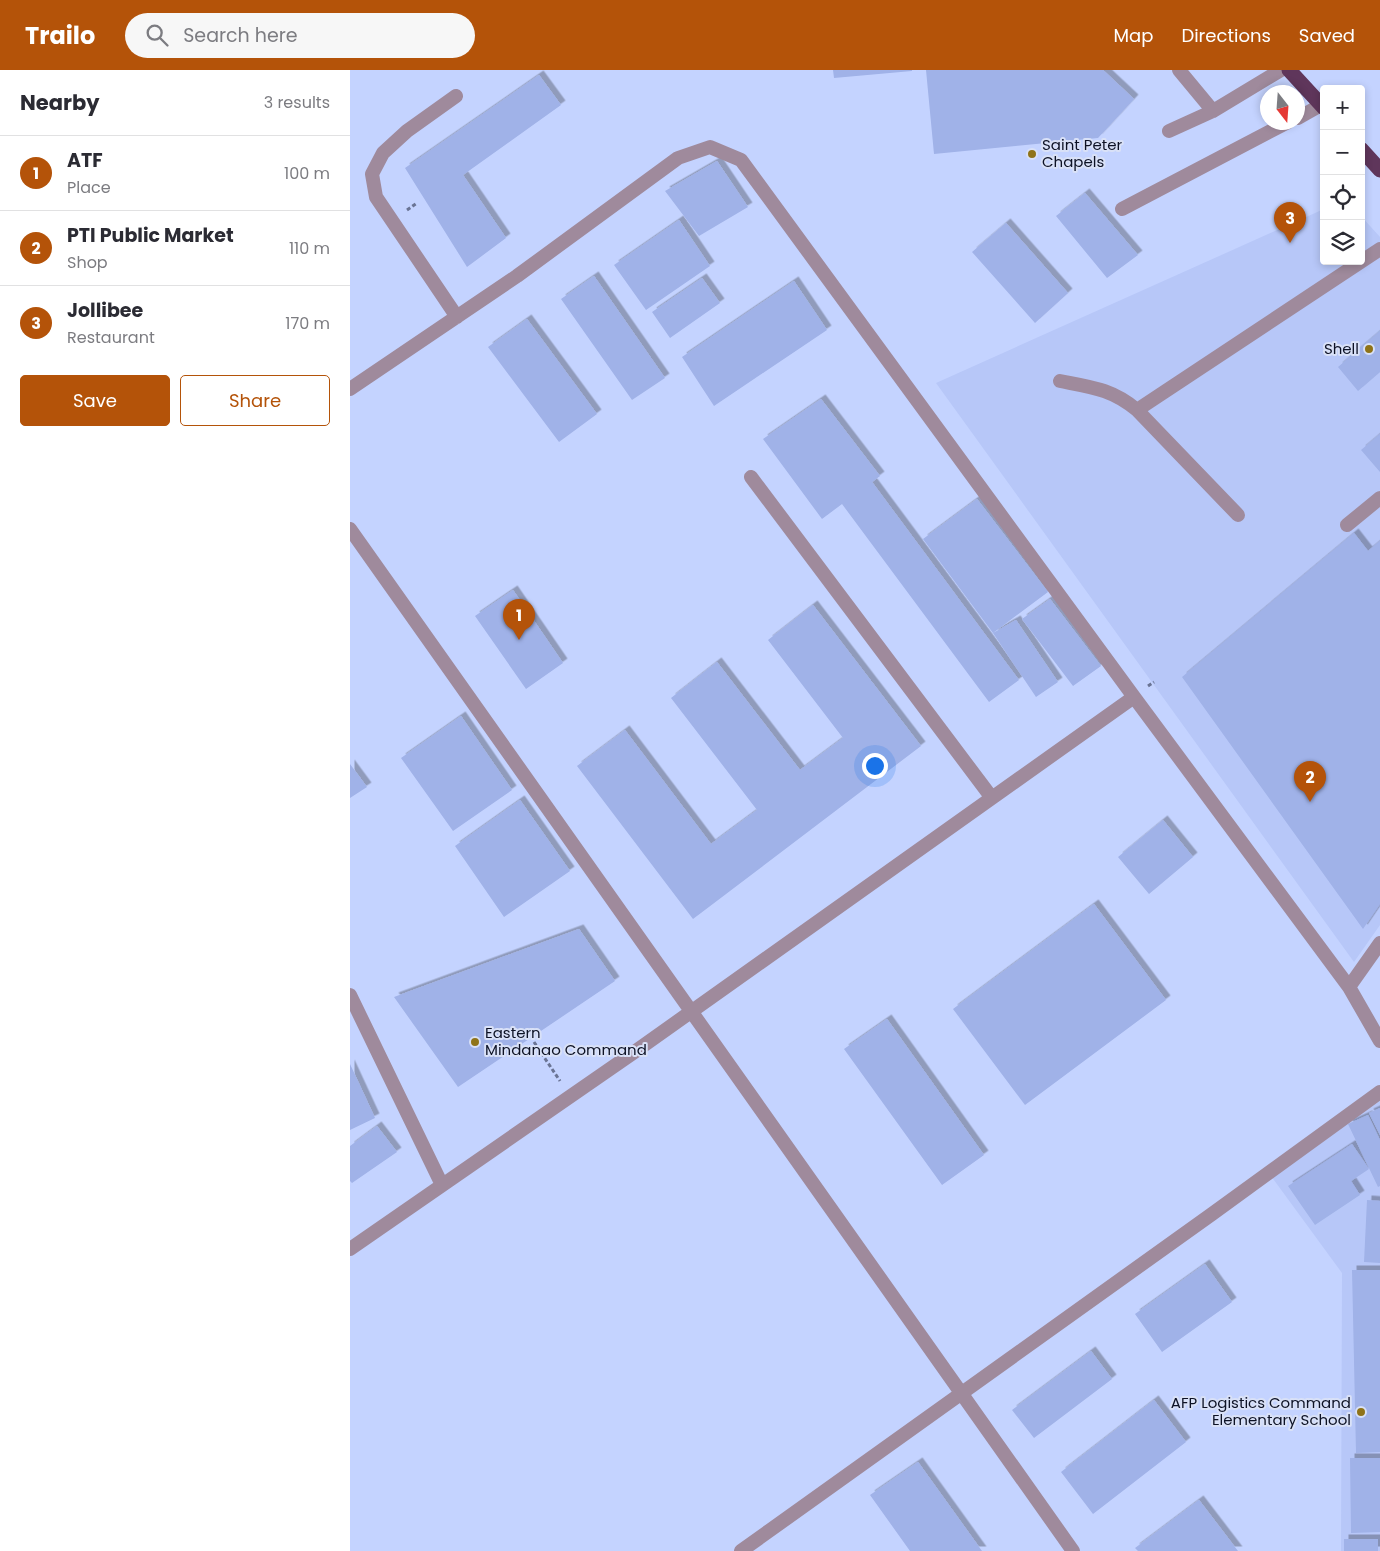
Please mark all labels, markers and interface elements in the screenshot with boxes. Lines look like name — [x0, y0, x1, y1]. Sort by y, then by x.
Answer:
search box — [125, 13, 475, 58]
text: Trailo — [25, 19, 95, 52]
icon: search — [143, 21, 171, 49]
text: Search here — [183, 22, 298, 49]
text: Map — [1114, 23, 1153, 48]
text: Directions — [1181, 23, 1271, 48]
text: Saved — [1299, 23, 1355, 48]
north arrow — [1260, 85, 1305, 130]
map controls — [1320, 85, 1365, 265]
button: + — [1320, 85, 1365, 130]
text: Nearby — [20, 88, 100, 117]
text: 3 results — [264, 91, 330, 114]
button: − — [1320, 130, 1365, 175]
place label: Saint Peter Chapels — [1042, 134, 1122, 172]
text: ATF — [67, 147, 103, 174]
marker: Saint Peter Chapels — [1026, 148, 1038, 160]
text: 1 — [33, 162, 39, 185]
text: 100 m — [284, 162, 330, 185]
button: locate — [1320, 175, 1365, 220]
text: Place — [67, 176, 111, 199]
pin: 3 — [1274, 202, 1306, 243]
button: layers — [1320, 220, 1365, 265]
text: PTI Public Market — [67, 222, 234, 249]
text: 2 — [31, 237, 41, 260]
text: 110 m — [289, 237, 330, 260]
text: Shop — [67, 251, 108, 274]
text: Jollibee — [67, 297, 143, 324]
text: 3 — [31, 312, 41, 335]
text: 170 m — [285, 312, 330, 335]
text: Restaurant — [67, 326, 155, 349]
place label: Shell — [1324, 338, 1359, 359]
marker: Shell — [1363, 343, 1375, 355]
button: Save — [20, 375, 170, 426]
button: Share — [180, 375, 330, 426]
pin: 1 — [503, 599, 535, 640]
your location — [862, 753, 888, 779]
pin: 2 — [1294, 761, 1326, 802]
place label: Eastern Mindanao Command — [485, 1022, 647, 1060]
marker: Eastern Mindanao Command — [469, 1036, 481, 1048]
place label: AFP Logistics Command Elementary School — [1171, 1392, 1351, 1430]
marker: AFP Logistics Command Elementary School — [1355, 1406, 1367, 1418]

